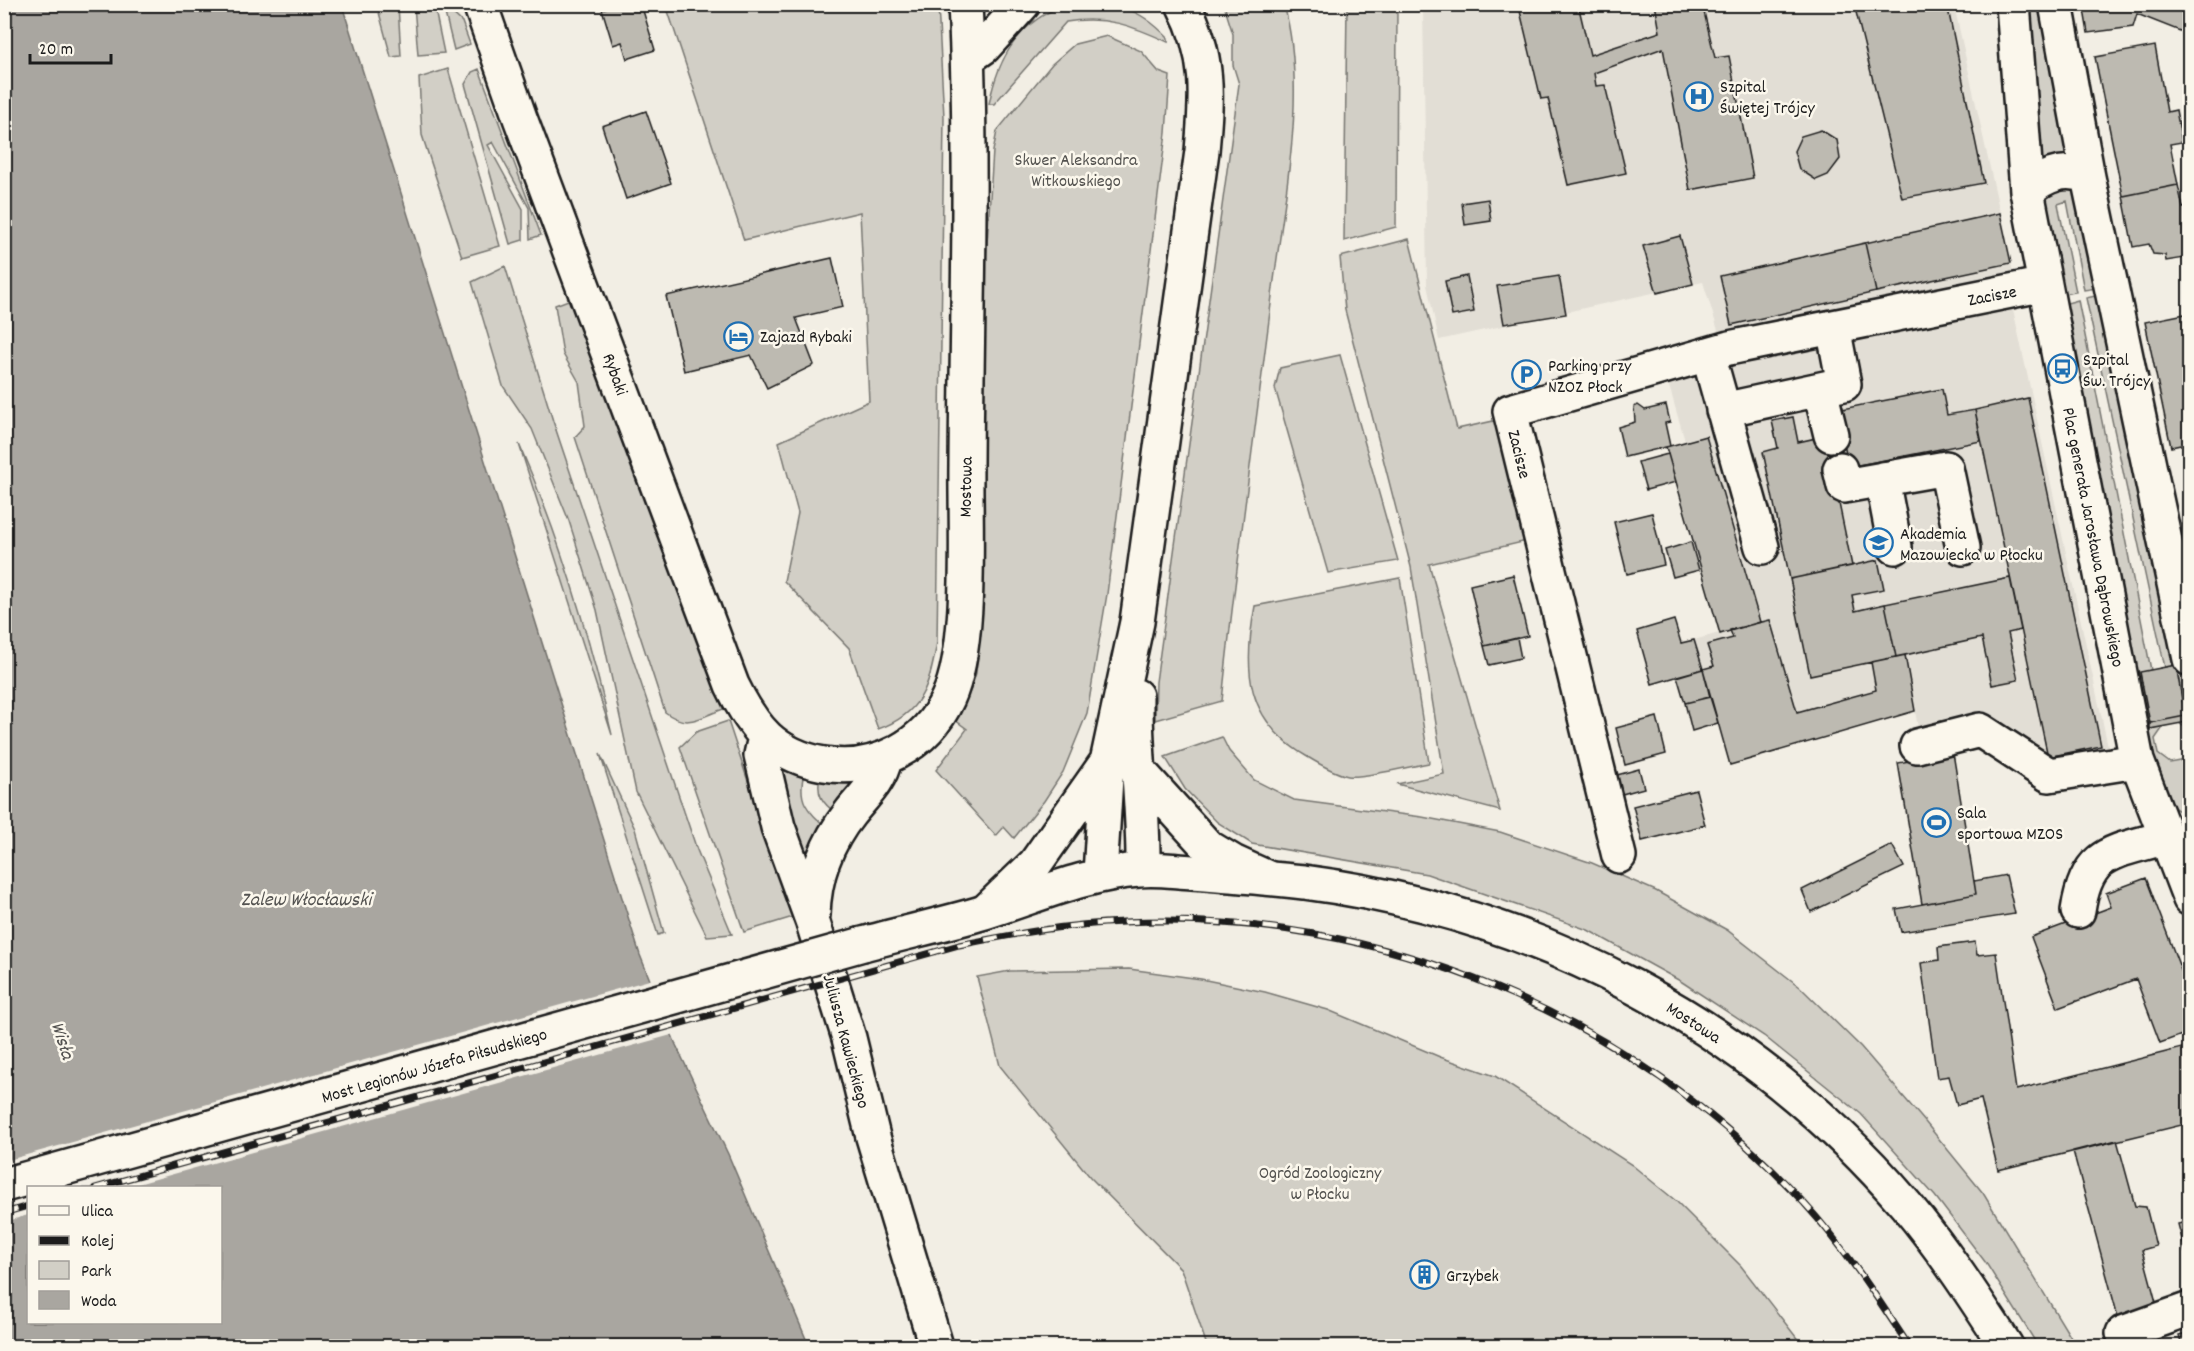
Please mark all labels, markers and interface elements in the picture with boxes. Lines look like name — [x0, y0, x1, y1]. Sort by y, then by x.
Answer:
scale bar — [30, 27, 111, 65]
text: 20 m — [39, 38, 73, 63]
place label: Szpital Świętej Trójcy — [1720, 76, 1815, 122]
hospital icon: Szpital Świętej Trójcy — [1683, 80, 1715, 112]
park label: Skwer Aleksandra Witkowskiego — [1015, 149, 1138, 195]
street label: Zacisze — [1966, 280, 2019, 314]
hotel icon: Zajazd Rybaki — [723, 320, 755, 352]
place label: Zajazd Rybaki — [760, 326, 852, 351]
place label: Szpital Św. Trójcy — [2083, 349, 2151, 395]
street label: Rybaki — [595, 350, 633, 399]
bus stop icon: Szpital Św. Trójcy — [2046, 353, 2078, 385]
place label: Parking przy NZOZ Płock — [1548, 355, 1632, 401]
parking icon: Parking przy NZOZ Płock — [1511, 359, 1543, 391]
street label: Plac generała Jarosława Dąbrowskiego — [2054, 405, 2129, 670]
street label: Zacisze — [1499, 428, 1536, 482]
street label: Mostowa — [954, 456, 981, 518]
place label: Akademia Mazowiecka w Płocku — [1900, 523, 2043, 569]
school or university icon: Akademia Mazowiecka w Płocku — [1863, 527, 1895, 559]
place label: Sala sportowa MZOS — [1957, 802, 2063, 848]
sports icon: Sala sportowa MZOS — [1920, 806, 1952, 838]
water label: Zalew Włocławski — [241, 887, 374, 915]
street label: Juliusza Kawieckiego — [815, 972, 875, 1111]
street label: Mostowa — [1660, 997, 1725, 1051]
water label: Wisła — [42, 1019, 81, 1065]
street label: Most Legionów Józefa Piłsudskiego — [319, 1023, 550, 1112]
park label: Ogród Zoologiczny w Płocku — [1259, 1162, 1382, 1208]
legend — [27, 1186, 222, 1324]
text: Ulica — [81, 1200, 113, 1225]
text: Kolej — [81, 1230, 114, 1255]
building icon: Grzybek — [1409, 1259, 1441, 1291]
text: Park — [81, 1260, 112, 1285]
place label: Grzybek — [1446, 1265, 1499, 1290]
text: Woda — [81, 1290, 117, 1315]

